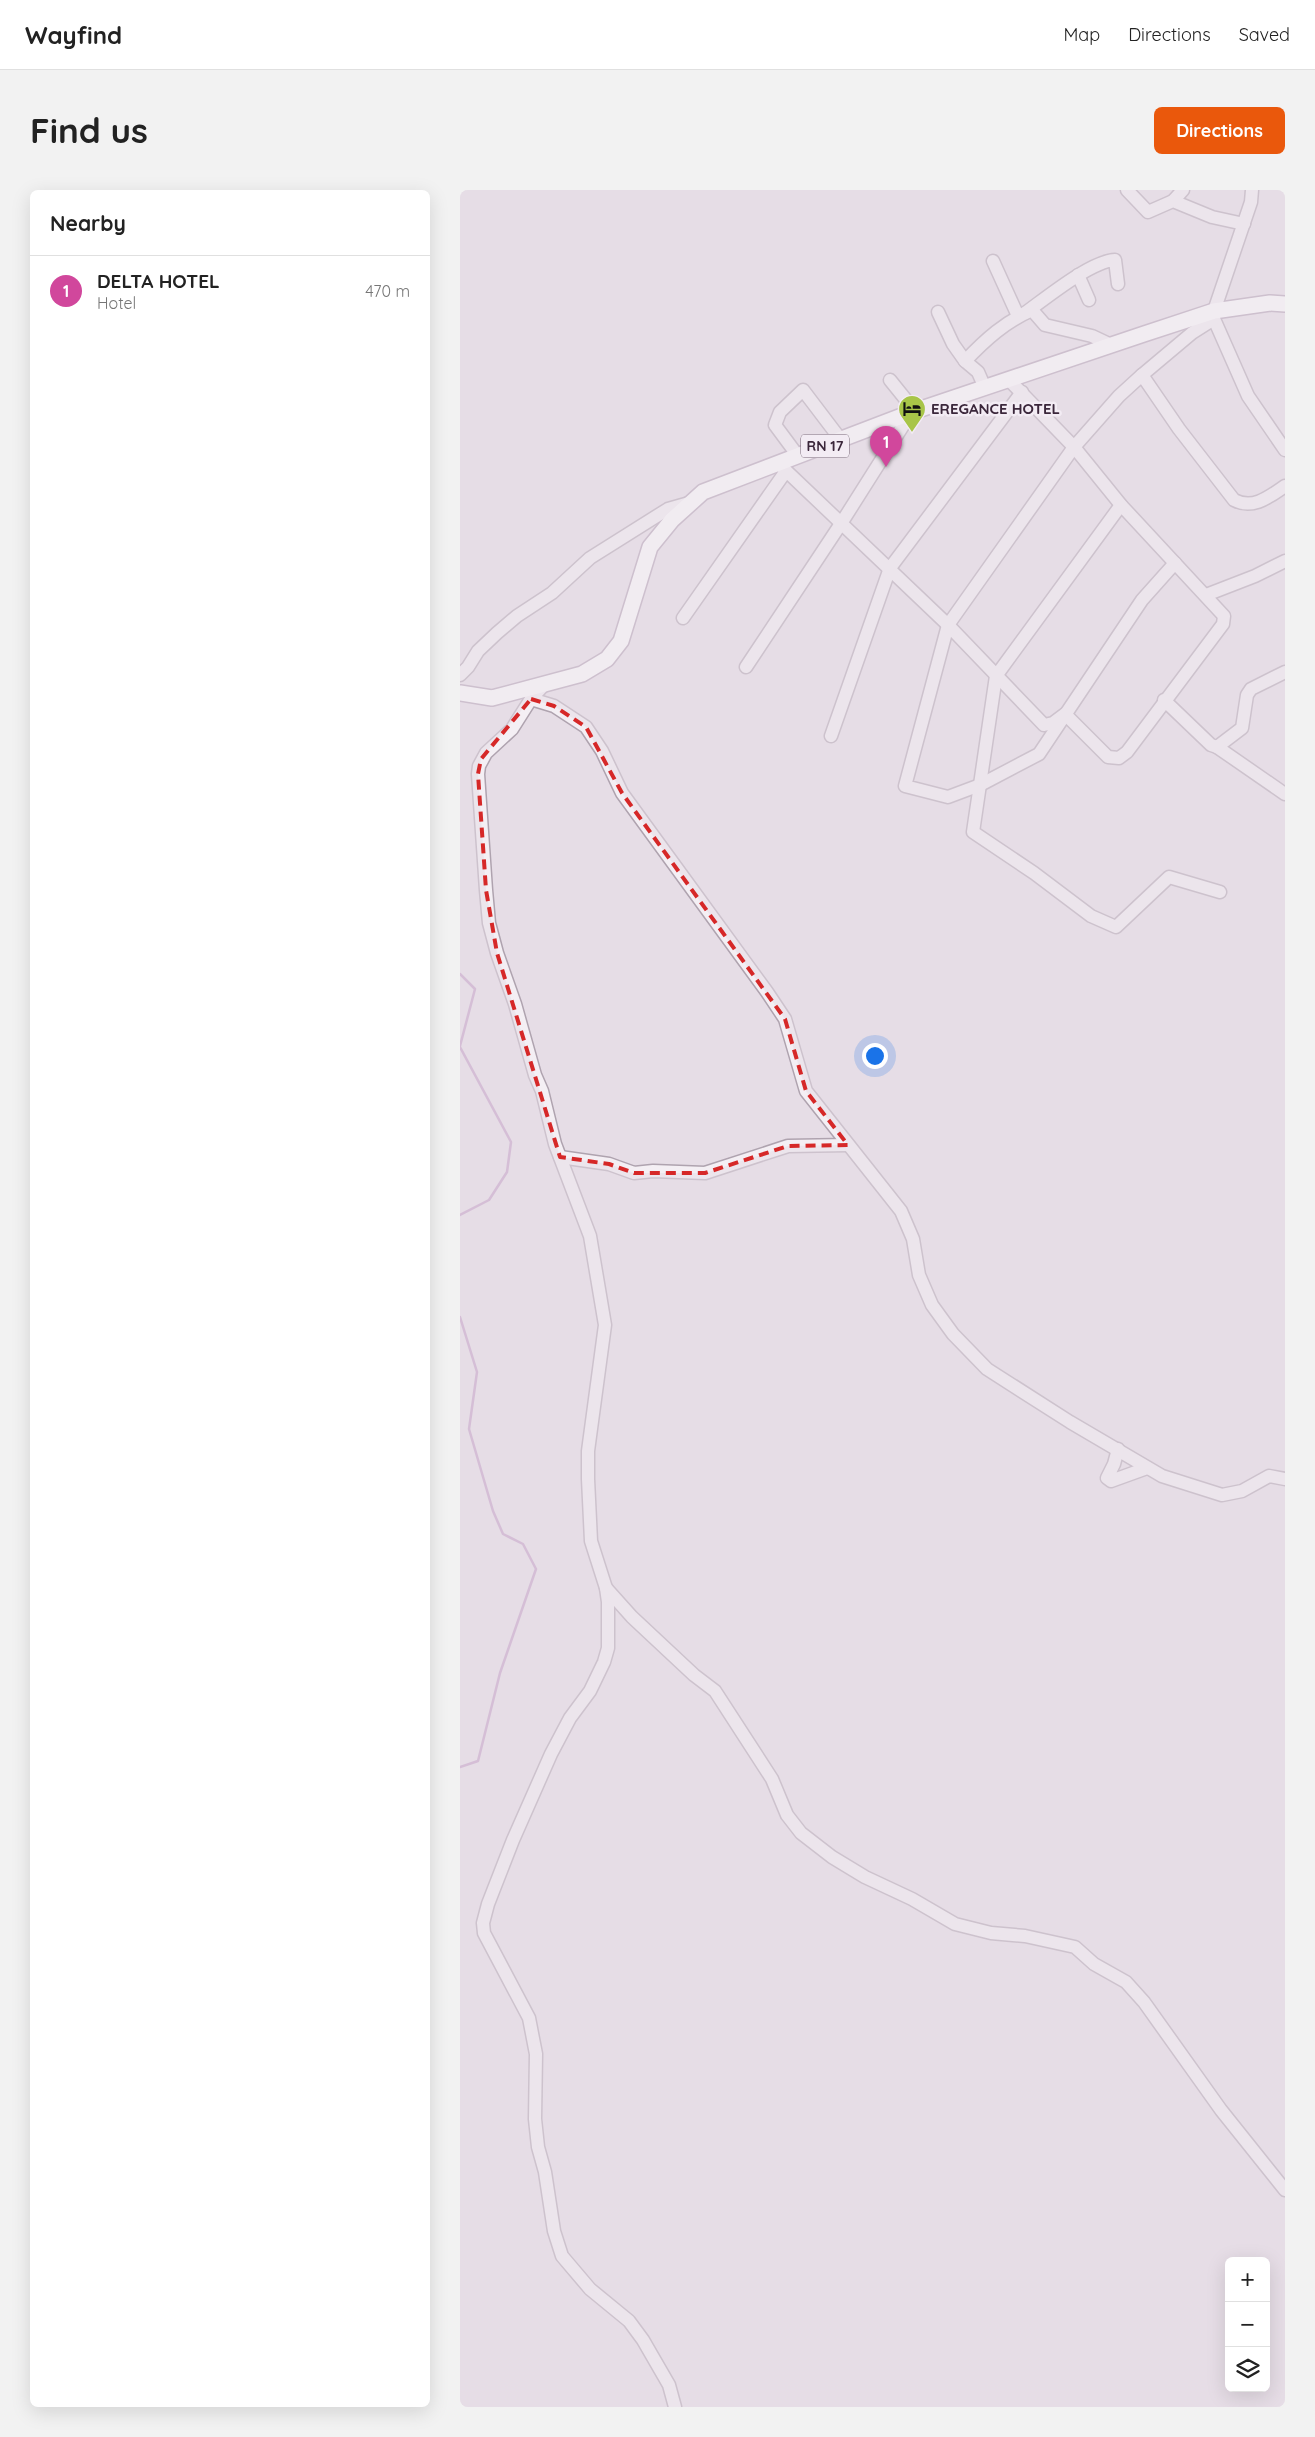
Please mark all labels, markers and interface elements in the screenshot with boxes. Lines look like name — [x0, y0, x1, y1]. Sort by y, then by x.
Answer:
text: Wayfind — [25, 20, 122, 50]
text: Map — [1063, 23, 1100, 46]
text: Directions — [1128, 23, 1211, 46]
text: Saved — [1239, 23, 1290, 46]
button: Directions — [1154, 107, 1285, 154]
text: Find us — [30, 108, 148, 152]
text: Nearby — [50, 210, 126, 236]
text: DELTA HOTEL — [97, 269, 220, 293]
text: 1 — [63, 281, 69, 301]
text: 470 m — [365, 281, 410, 301]
text: Hotel — [97, 293, 136, 313]
hotel icon: EREGANCE HOTEL — [897, 394, 927, 433]
place label: EREGANCE HOTEL — [931, 399, 1060, 418]
pin: 1 — [870, 426, 902, 467]
road number: RN 17 — [801, 435, 849, 458]
your location — [862, 1043, 888, 1069]
map controls — [1225, 2257, 1270, 2392]
button: + — [1225, 2257, 1270, 2302]
button: − — [1225, 2302, 1270, 2347]
button: layers — [1225, 2347, 1270, 2392]

